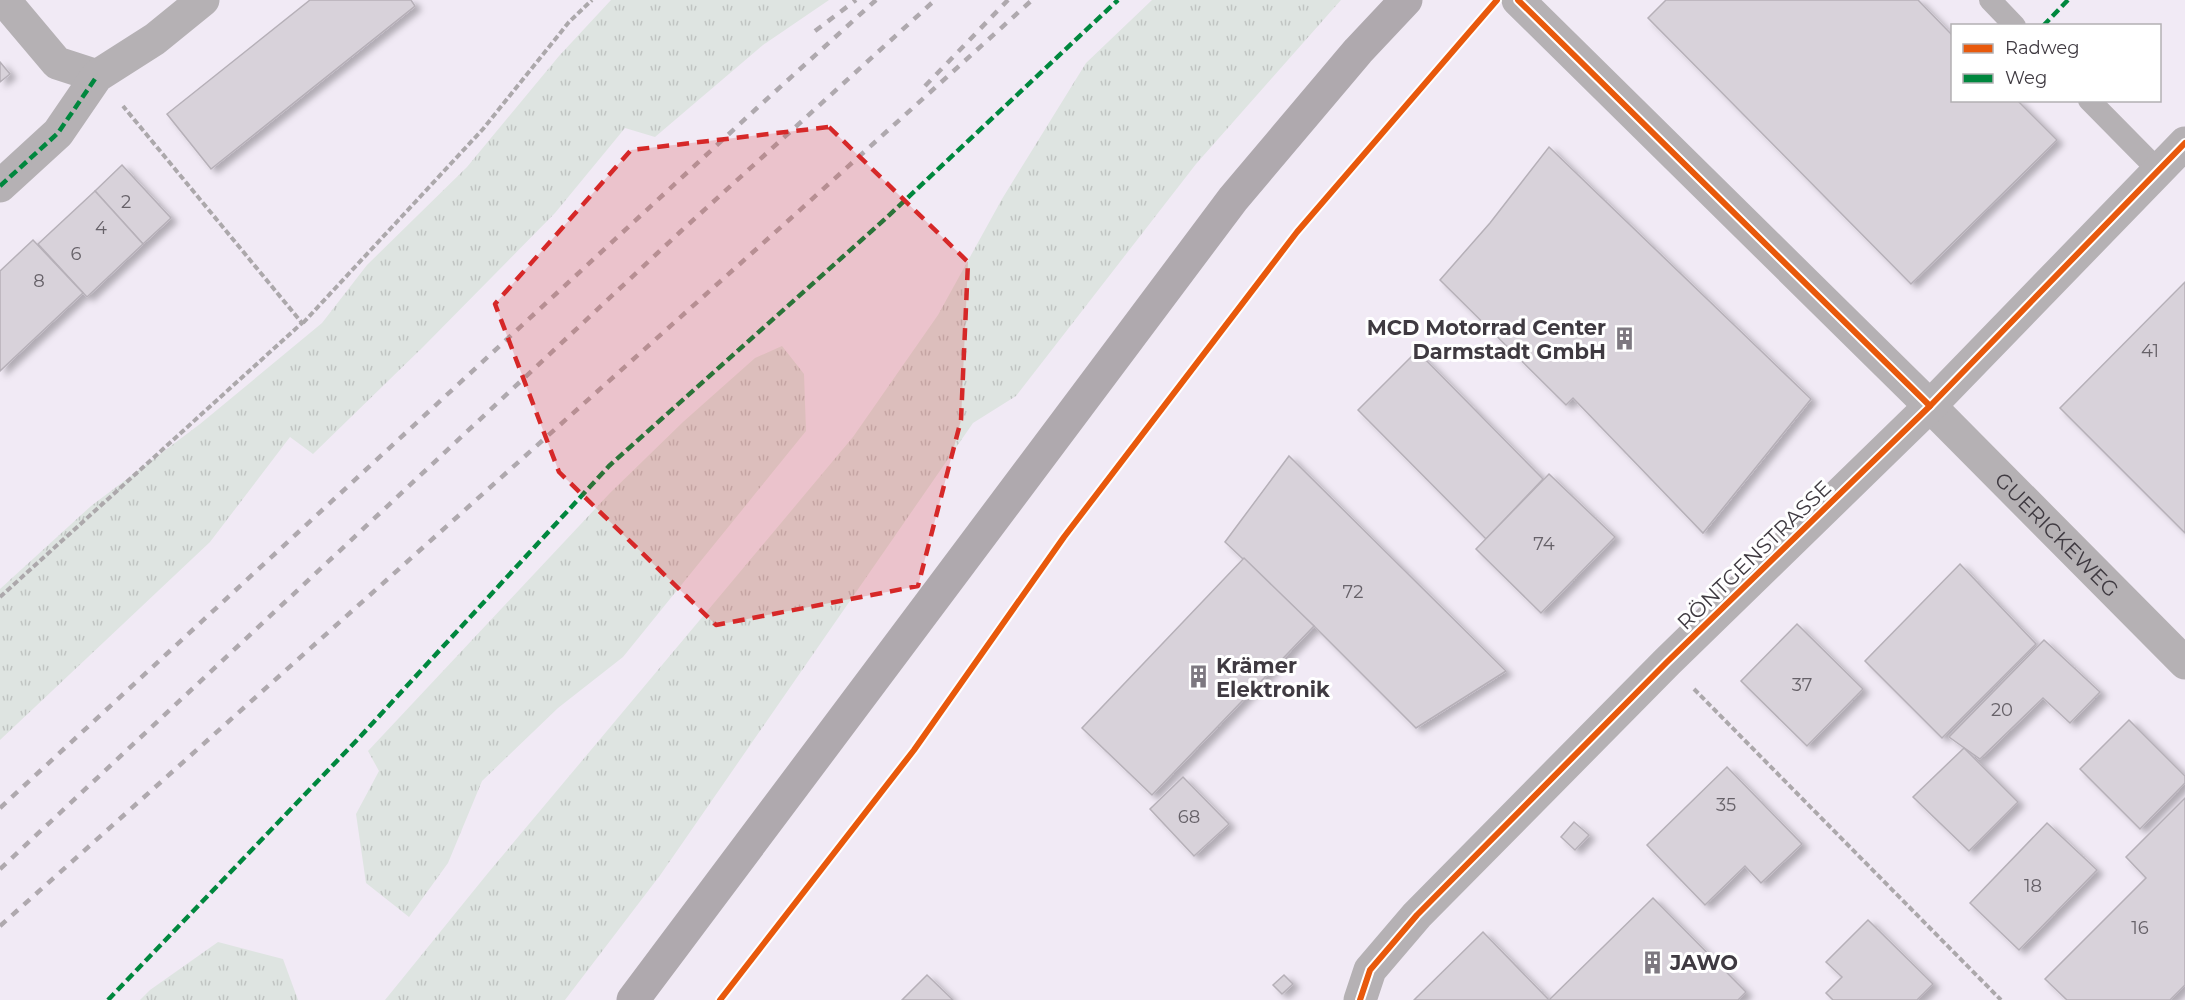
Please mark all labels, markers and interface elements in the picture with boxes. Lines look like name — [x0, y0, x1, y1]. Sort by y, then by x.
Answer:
legend — [1951, 24, 2161, 102]
text: Radweg — [2005, 37, 2080, 59]
text: Weg — [2005, 67, 2047, 89]
house number: 2 — [121, 191, 131, 213]
house number: 4 — [95, 217, 107, 239]
house number: 6 — [71, 243, 82, 265]
house number: 8 — [33, 270, 45, 292]
place label: MCD Motorrad Center Darmstadt GmbH — [1367, 315, 1606, 364]
building icon: MCD Motorrad Center Darmstadt GmbH — [1611, 326, 1637, 352]
house number: 41 — [2141, 340, 2159, 362]
street label: GUERICKEWEG — [1990, 467, 2124, 602]
street label: RÖNTGENSTRASSE — [1672, 475, 1836, 635]
house number: 74 — [1533, 533, 1555, 555]
house number: 72 — [1343, 581, 1363, 603]
place label: Krämer Elektronik — [1216, 653, 1330, 702]
building icon: Krämer Elektronik — [1185, 664, 1211, 690]
house number: 37 — [1792, 674, 1812, 696]
house number: 20 — [1991, 699, 2013, 721]
house number: 35 — [1716, 794, 1736, 816]
house number: 68 — [1178, 806, 1200, 828]
house number: 18 — [2024, 875, 2042, 897]
house number: 16 — [2131, 917, 2149, 939]
building icon: JAWO — [1639, 949, 1665, 975]
place label: JAWO — [1669, 950, 1738, 975]

